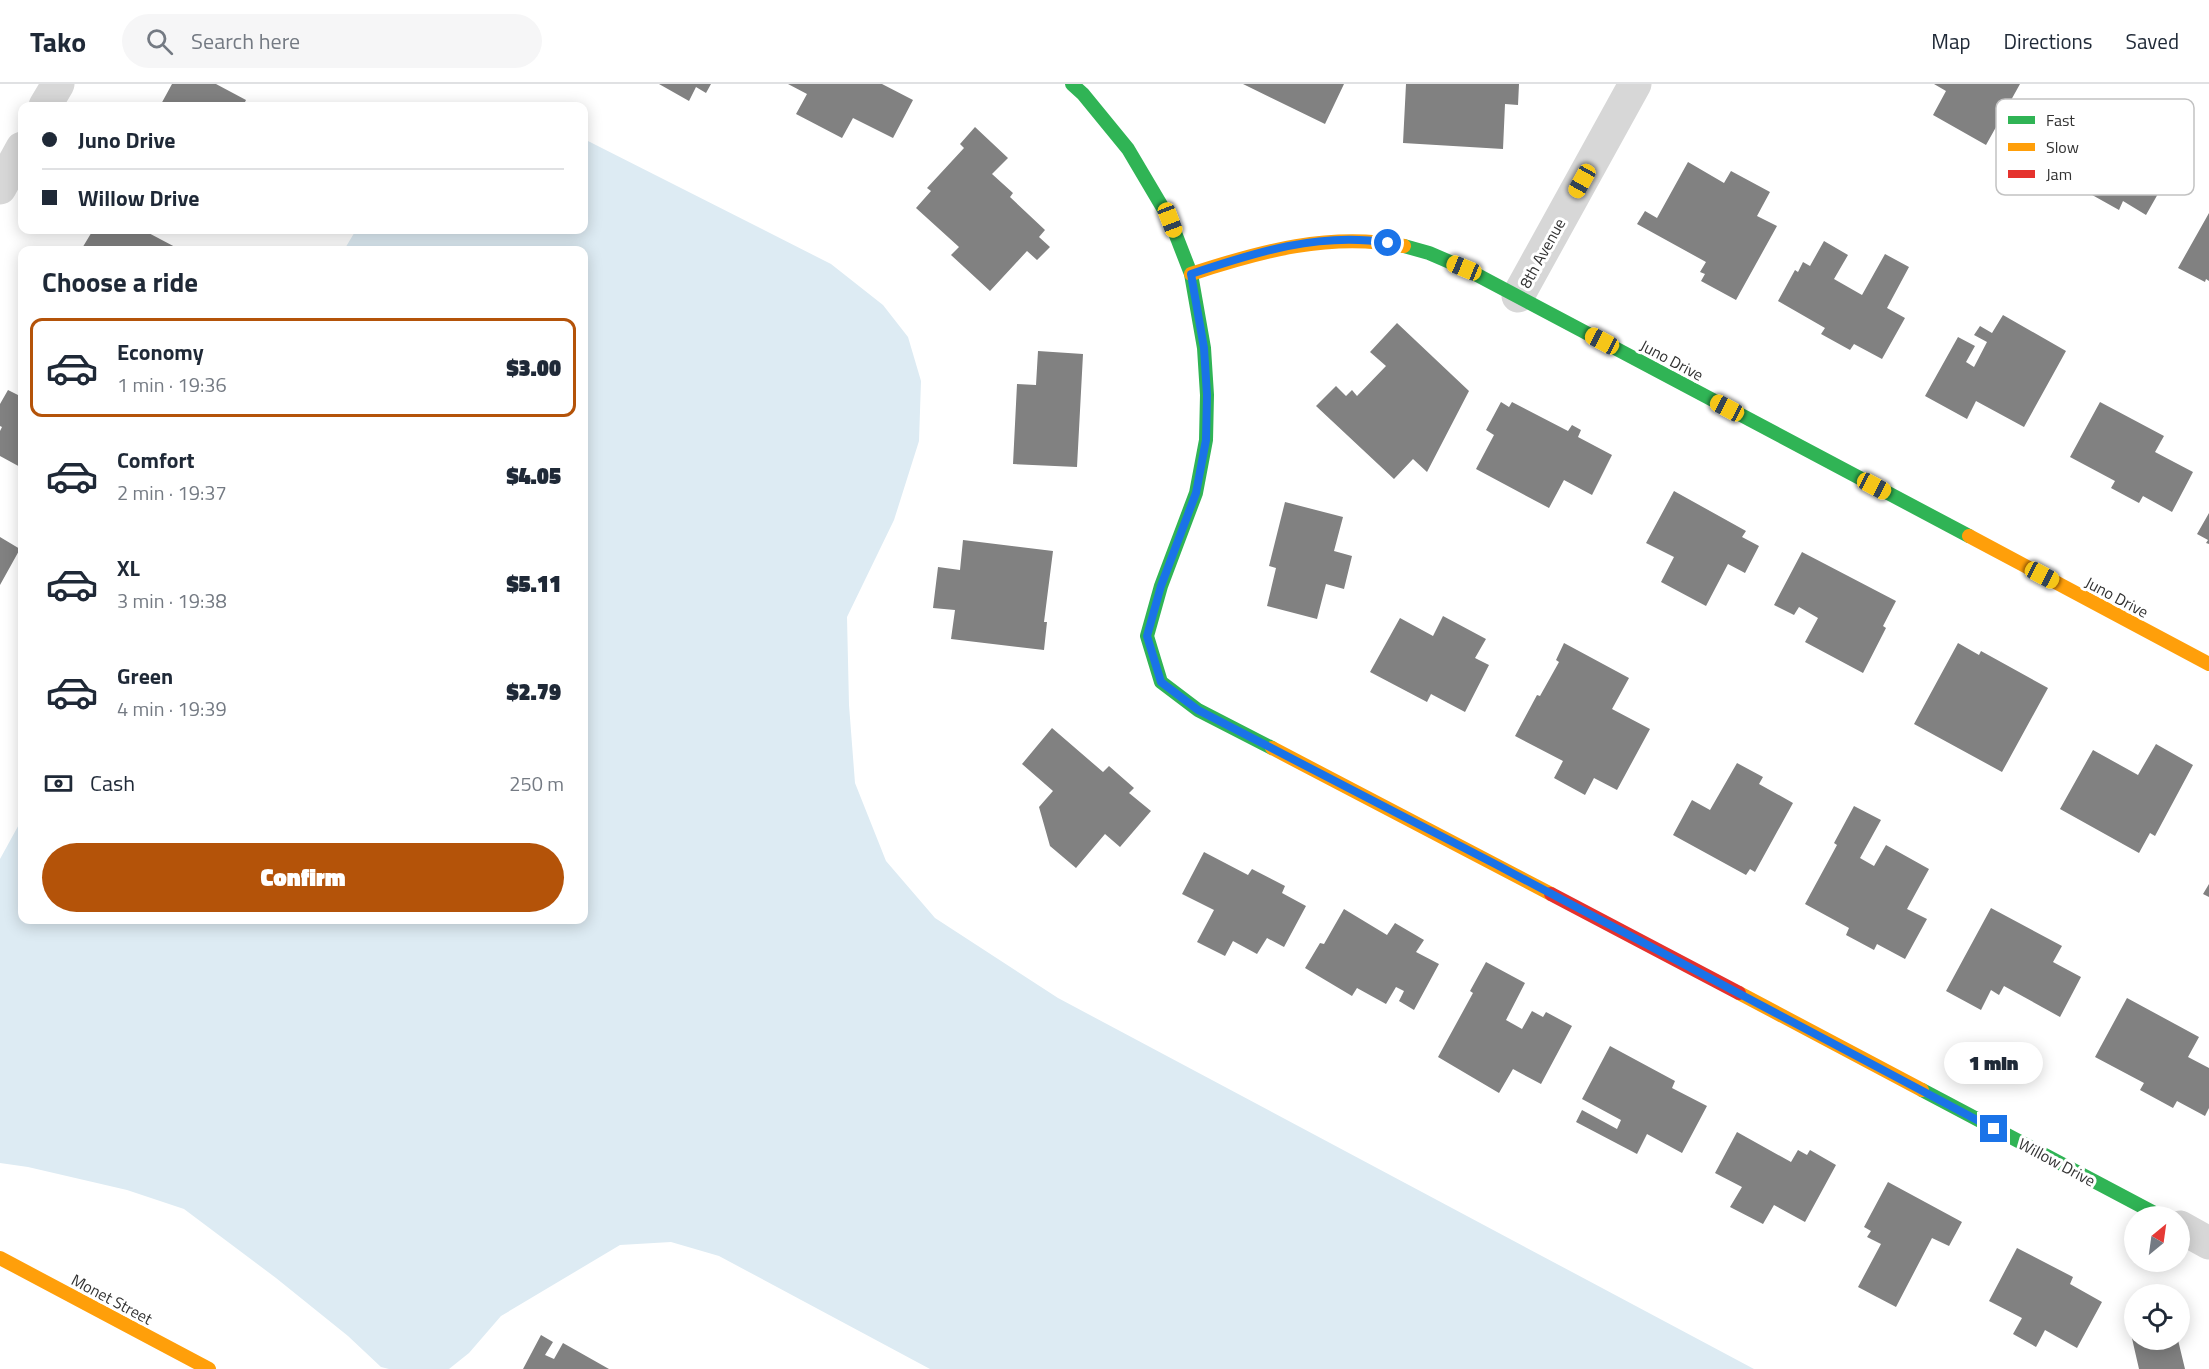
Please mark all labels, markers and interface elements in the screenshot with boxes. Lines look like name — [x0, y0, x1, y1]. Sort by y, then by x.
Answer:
search box — [122, 14, 542, 68]
text: Tako — [30, 20, 86, 63]
text: Search here — [191, 24, 300, 58]
icon: search — [143, 25, 176, 58]
text: Map — [1931, 25, 1971, 57]
text: Directions — [2004, 25, 2093, 57]
text: Saved — [2126, 25, 2179, 57]
legend — [1996, 99, 2194, 195]
text: Fast — [2046, 108, 2075, 132]
text: Juno Drive — [78, 123, 175, 157]
text: Slow — [2046, 135, 2079, 159]
car — [1565, 161, 1599, 201]
text: Jam — [2046, 162, 2072, 186]
text: Willow Drive — [78, 181, 199, 215]
car — [1155, 200, 1185, 240]
street label: 8th Avenue — [1513, 214, 1571, 292]
route start — [1374, 229, 1401, 256]
car — [1444, 253, 1484, 283]
text: Choose a ride — [42, 261, 198, 302]
car — [1582, 325, 1622, 357]
street label: Juno Drive — [1636, 333, 1708, 387]
text: Economy — [117, 335, 204, 369]
icon: car — [45, 341, 99, 395]
text: $3.00 — [506, 351, 561, 385]
text: 1 min · 19:36 — [117, 369, 227, 400]
car — [1707, 392, 1747, 424]
text: Comfort — [117, 443, 195, 477]
icon: car — [45, 449, 99, 503]
text: $4.05 — [506, 459, 561, 493]
car — [1854, 470, 1894, 502]
text: 2 min · 19:37 — [117, 477, 227, 508]
text: XL — [117, 551, 140, 585]
icon: car — [45, 557, 99, 611]
car — [2022, 559, 2062, 591]
text: $5.11 — [506, 567, 561, 601]
street label: Juno Drive — [2081, 570, 2153, 624]
text: 3 min · 19:38 — [117, 585, 227, 616]
text: Green — [117, 659, 173, 693]
icon: car — [45, 665, 99, 719]
text: $2.79 — [506, 675, 561, 709]
text: 4 min · 19:39 — [117, 693, 227, 724]
text: Cash — [90, 766, 135, 800]
icon: cash — [42, 767, 75, 800]
text: 250 m — [509, 768, 564, 799]
button: Confirm — [42, 843, 564, 912]
callout: 1 min — [1944, 1042, 2044, 1084]
text: 1 min — [1969, 1047, 2018, 1078]
route end — [1980, 1115, 2007, 1142]
street label: Willow Drive — [2014, 1132, 2100, 1192]
north arrow — [2124, 1206, 2190, 1272]
map controls — [2124, 1206, 2190, 1350]
street label: Monet Street — [67, 1268, 157, 1331]
button: locate — [2124, 1284, 2190, 1350]

